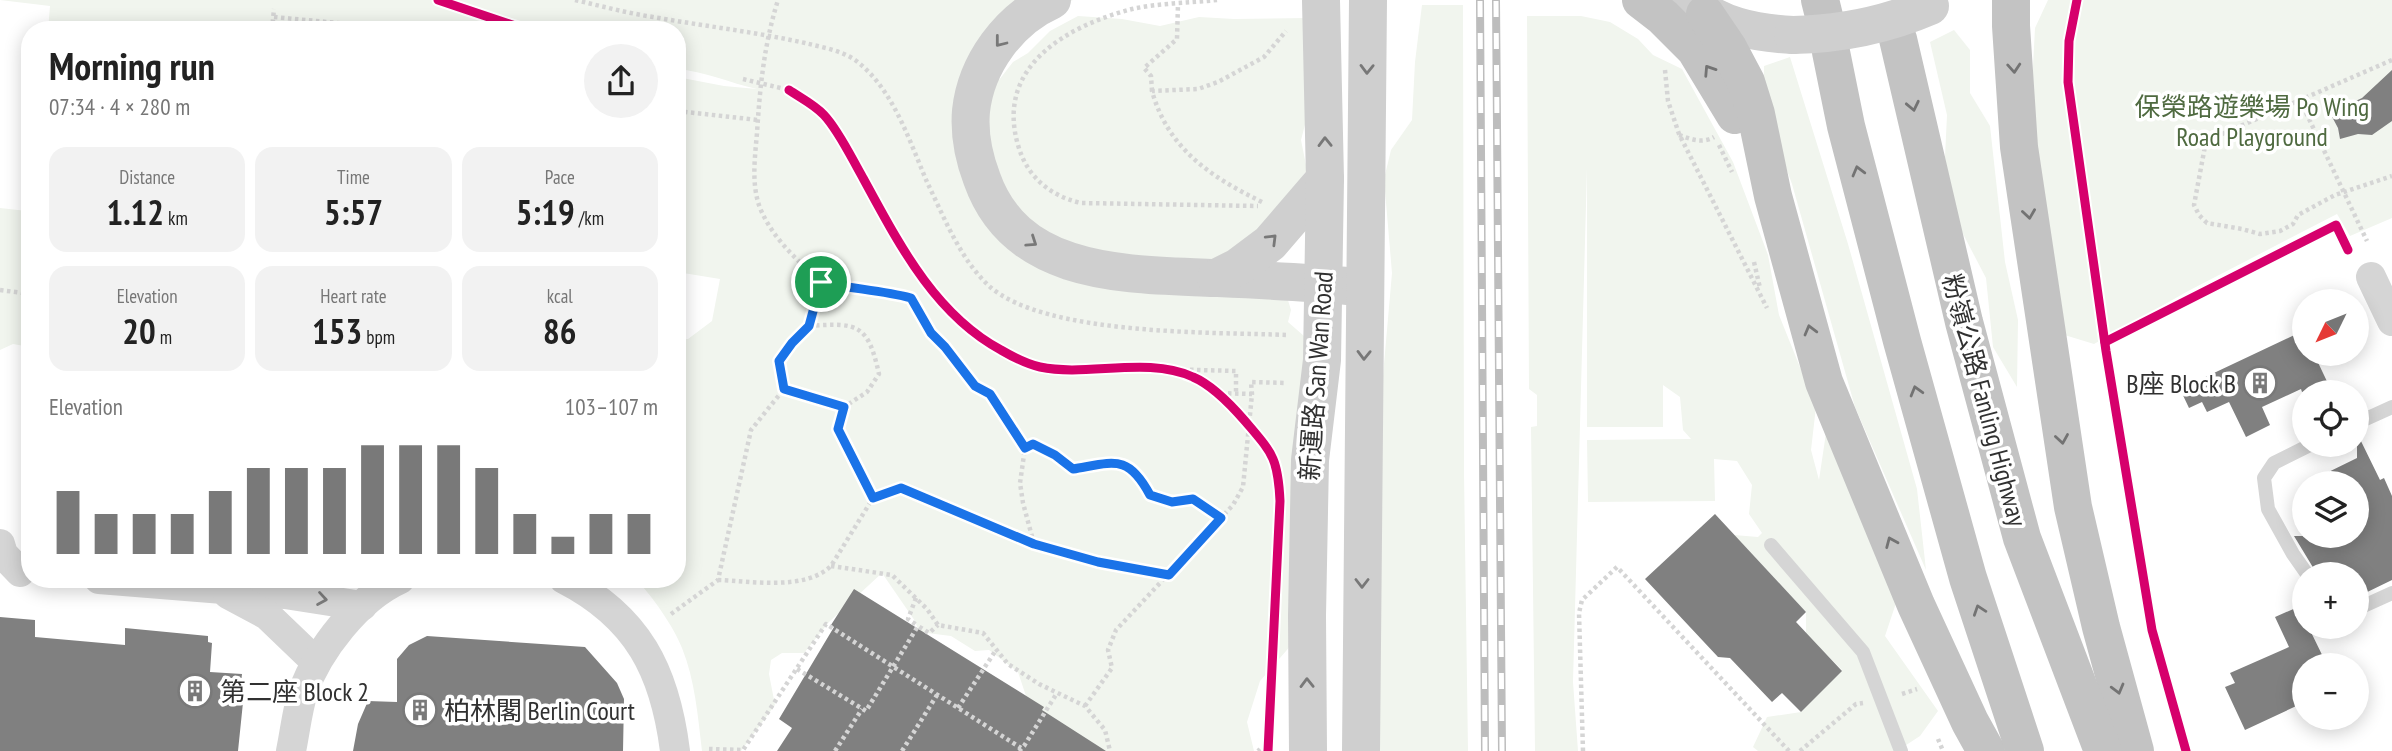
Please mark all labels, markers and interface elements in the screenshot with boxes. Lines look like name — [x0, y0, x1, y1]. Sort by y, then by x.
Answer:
one-way arrow — [996, 35, 1009, 47]
text: Morning run — [49, 41, 215, 90]
button: share — [584, 44, 658, 118]
one-way arrow — [2006, 63, 2021, 74]
one-way arrow — [1359, 64, 1375, 74]
one-way arrow — [1704, 64, 1717, 77]
park label: 保榮路遊樂場 Po Wing Road Playground — [2135, 90, 2369, 153]
text: 07:34 · 4 × 280 m — [49, 92, 190, 121]
one-way arrow — [1905, 100, 1919, 112]
one-way arrow — [1317, 136, 1332, 147]
text: Distance — [119, 165, 175, 189]
text: Time — [337, 165, 370, 189]
text: Pace — [545, 165, 575, 189]
one-way arrow — [1852, 165, 1866, 177]
text: 1.12 — [106, 189, 164, 235]
text: 5:57 — [324, 189, 383, 235]
text: 5:19 — [516, 189, 575, 235]
text: km — [164, 206, 188, 230]
text: /km — [575, 206, 604, 230]
one-way arrow — [2021, 208, 2036, 220]
one-way arrow — [1024, 234, 1037, 247]
one-way arrow — [1263, 234, 1276, 247]
pin — [791, 252, 851, 312]
icon: arrive — [802, 263, 840, 301]
street label: 新運路 San Wan Road — [1292, 270, 1340, 482]
street label: 粉嶺公路 Fanling Highway — [1935, 270, 2035, 530]
text: Elevation — [117, 284, 178, 308]
text: Heart rate — [320, 284, 387, 308]
text: kcal — [547, 284, 573, 308]
north arrow — [2292, 289, 2370, 366]
map controls — [2292, 289, 2369, 730]
text: 20 — [122, 308, 156, 354]
text: 153 — [312, 308, 362, 354]
text: 86 — [543, 308, 577, 354]
one-way arrow — [1803, 324, 1818, 336]
text: m — [156, 325, 172, 349]
text: bpm — [362, 325, 395, 349]
one-way arrow — [1356, 350, 1372, 361]
building icon: B座 Block B — [2241, 364, 2279, 402]
place label: B座 Block B — [2126, 367, 2236, 400]
button: locate — [2292, 380, 2369, 457]
one-way arrow — [1910, 385, 1924, 397]
text: Elevation — [49, 392, 123, 421]
text: 103–107 m — [565, 392, 658, 421]
one-way arrow — [2054, 433, 2069, 445]
button: layers — [2292, 471, 2369, 548]
one-way arrow — [1885, 537, 1899, 549]
button: + — [2292, 562, 2369, 639]
one-way arrow — [1354, 578, 1370, 588]
one-way arrow — [316, 591, 327, 606]
one-way arrow — [1973, 604, 1987, 616]
button: − — [2292, 653, 2369, 730]
building icon: 第二座 Block 2 — [176, 672, 214, 710]
place label: 第二座 Block 2 — [220, 675, 369, 708]
one-way arrow — [1299, 677, 1315, 688]
one-way arrow — [2109, 683, 2124, 695]
building icon: 柏林閣 Berlin Court — [401, 691, 439, 729]
place label: 柏林閣 Berlin Court — [444, 694, 635, 727]

